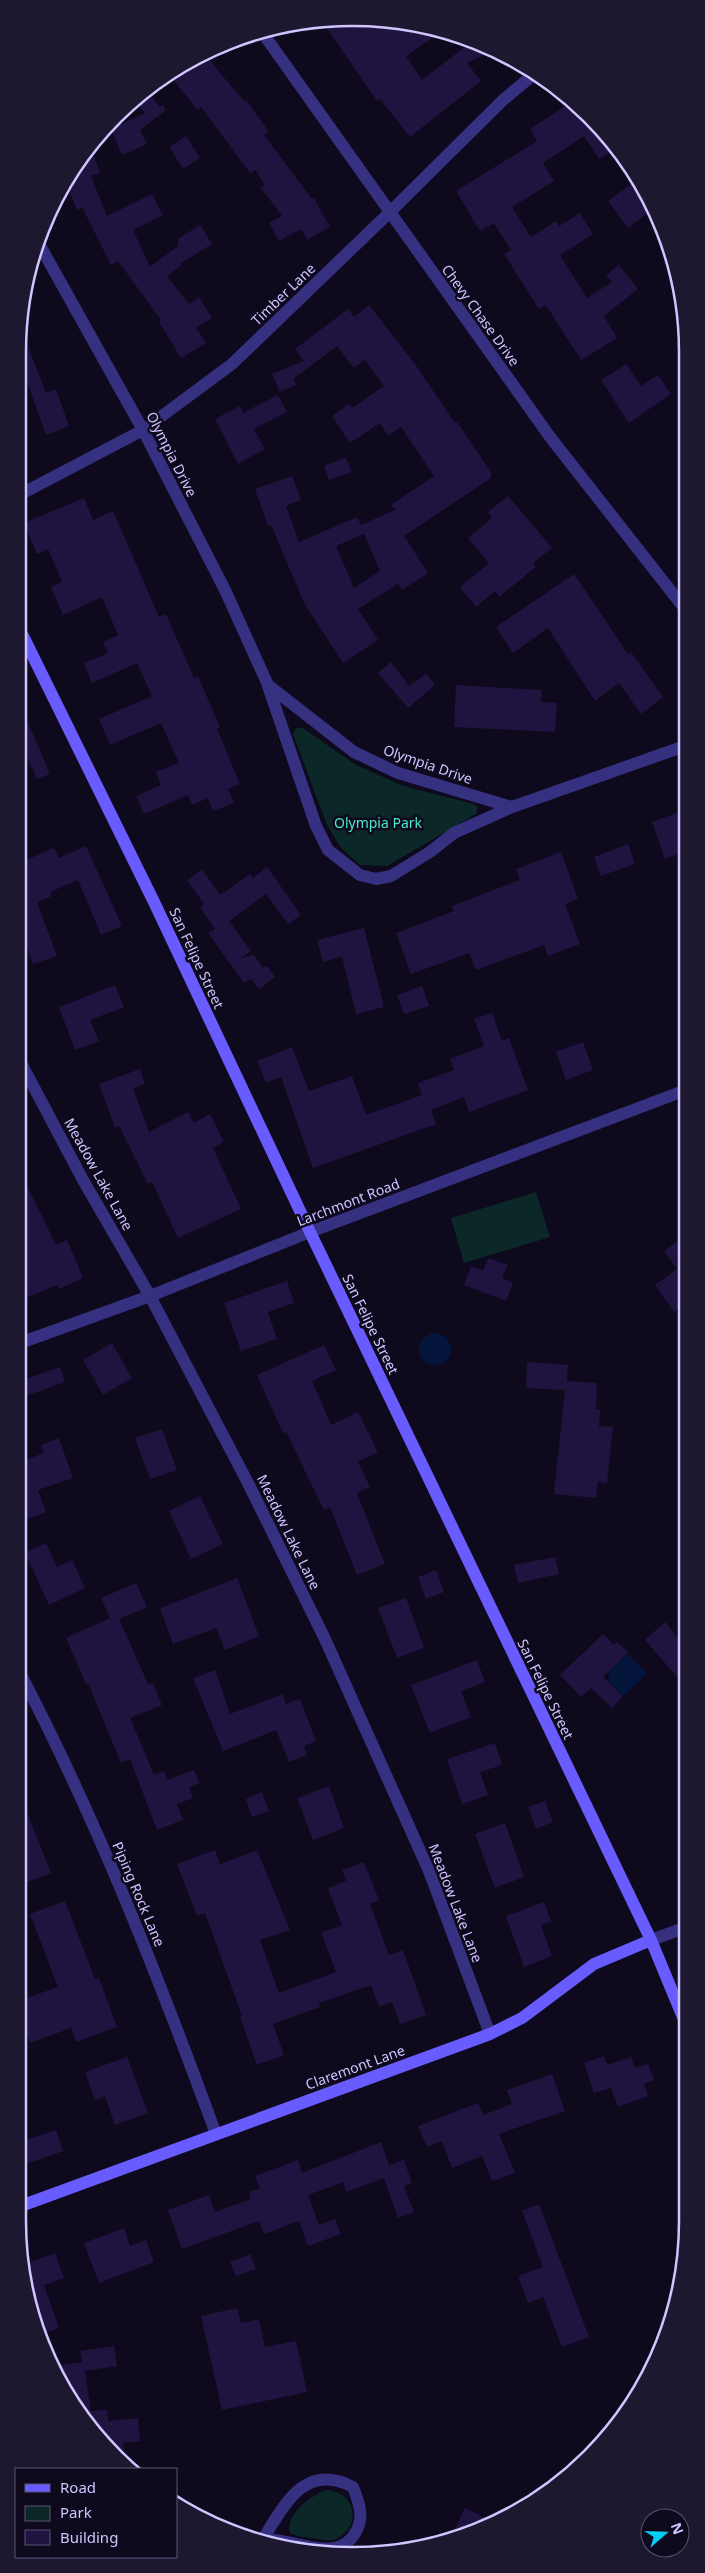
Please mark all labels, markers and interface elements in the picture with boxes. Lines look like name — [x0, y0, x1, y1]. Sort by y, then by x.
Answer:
street label: Timber Lane — [247, 259, 319, 329]
street label: Chevy Chase Drive — [438, 260, 524, 370]
street label: Olympia Drive — [142, 408, 202, 500]
street label: Olympia Drive — [381, 740, 475, 788]
park label: Olympia Park — [334, 813, 423, 832]
street label: San Felipe Street — [165, 904, 229, 1012]
street label: Meadow Lake Lane — [60, 1114, 138, 1234]
street label: Larchmont Road — [294, 1174, 402, 1230]
street label: San Felipe Street — [338, 1271, 404, 1377]
street label: Meadow Lake Lane — [253, 1471, 325, 1593]
street label: San Felipe Street — [513, 1636, 579, 1742]
street label: Piping Rock Lane — [108, 1839, 170, 1949]
street label: Meadow Lake Lane — [425, 1841, 487, 1965]
street label: Claremont Lane — [303, 2040, 407, 2094]
legend — [15, 2468, 178, 2558]
text: Road — [60, 2477, 96, 2497]
text: Park — [60, 2502, 92, 2522]
north arrow — [640, 2508, 690, 2558]
text: N — [667, 2520, 689, 2537]
text: Building — [60, 2527, 118, 2547]

